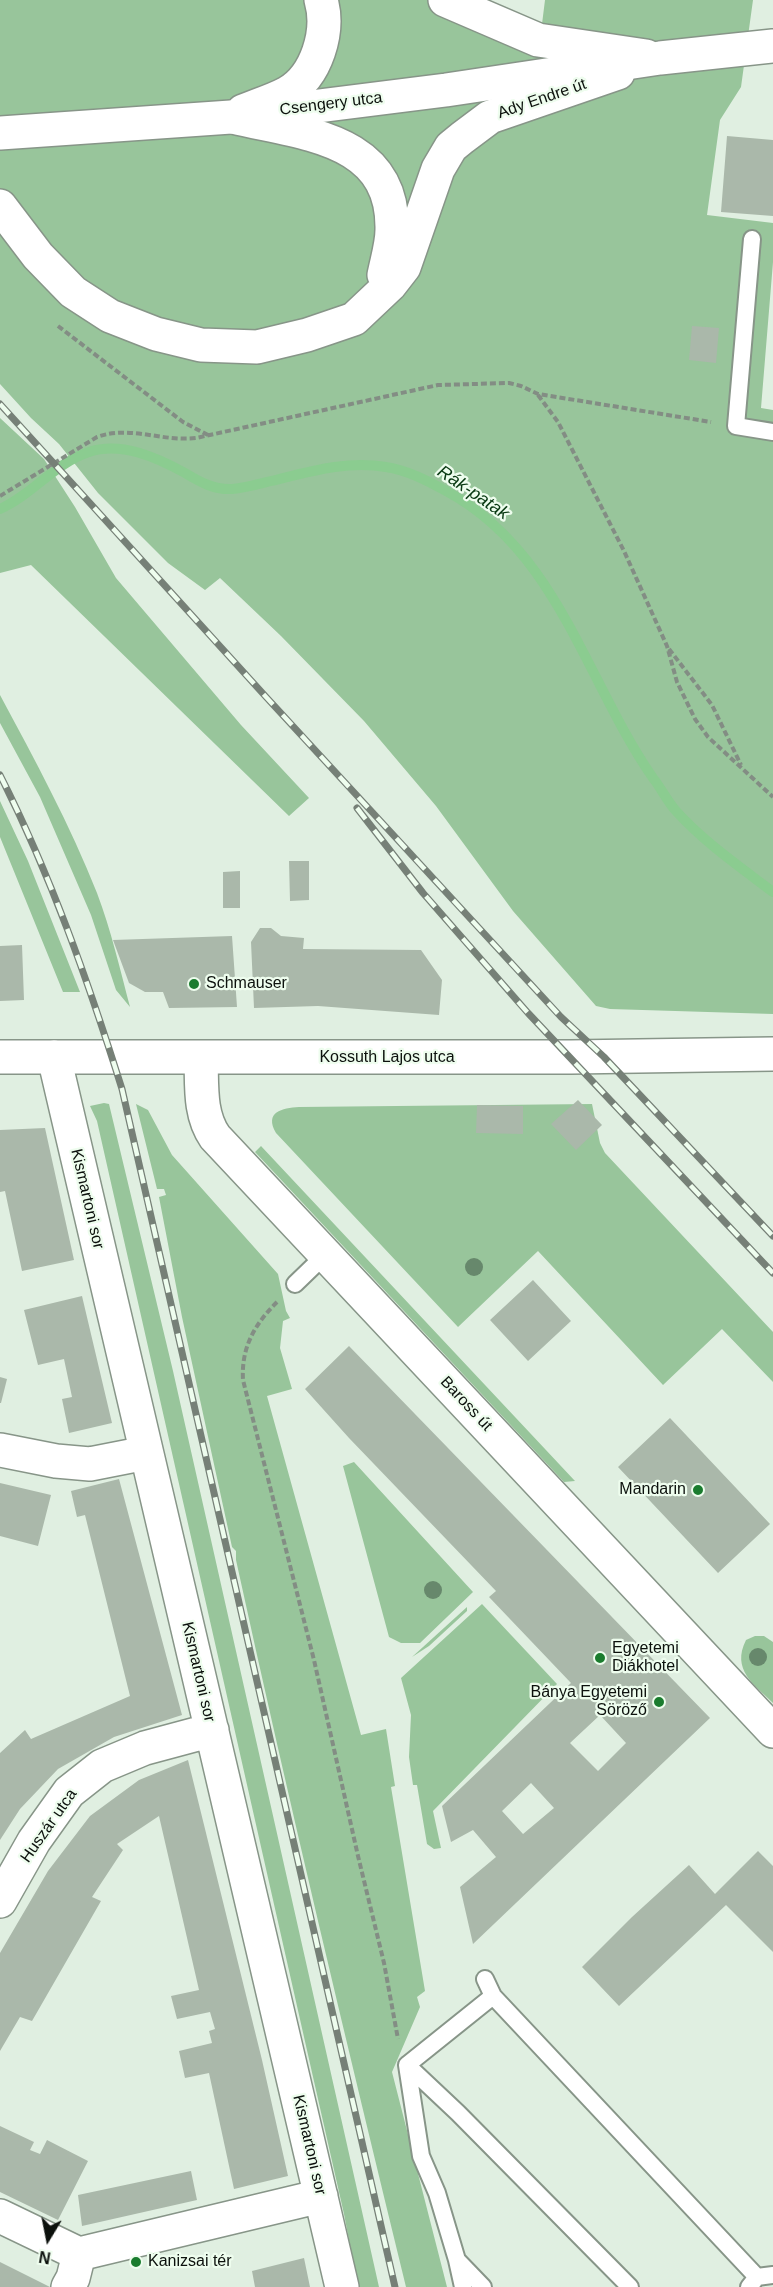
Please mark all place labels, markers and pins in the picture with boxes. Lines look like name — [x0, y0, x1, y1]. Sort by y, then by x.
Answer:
place label: Schmauser — [206, 974, 287, 994]
marker: Schmauser — [187, 977, 201, 991]
place label: Mandarin — [619, 1480, 686, 1500]
marker: Mandarin — [691, 1483, 705, 1497]
place label: Egyetemi Diákhotel — [612, 1639, 679, 1677]
marker: Egyetemi Diákhotel — [593, 1651, 607, 1665]
place label: Bánya Egyetemi Söröző — [530, 1683, 647, 1721]
marker: Bánya Egyetemi Söröző — [652, 1695, 666, 1709]
place label: Kanizsai tér — [148, 2252, 232, 2272]
marker: Kanizsai tér — [129, 2255, 143, 2269]

